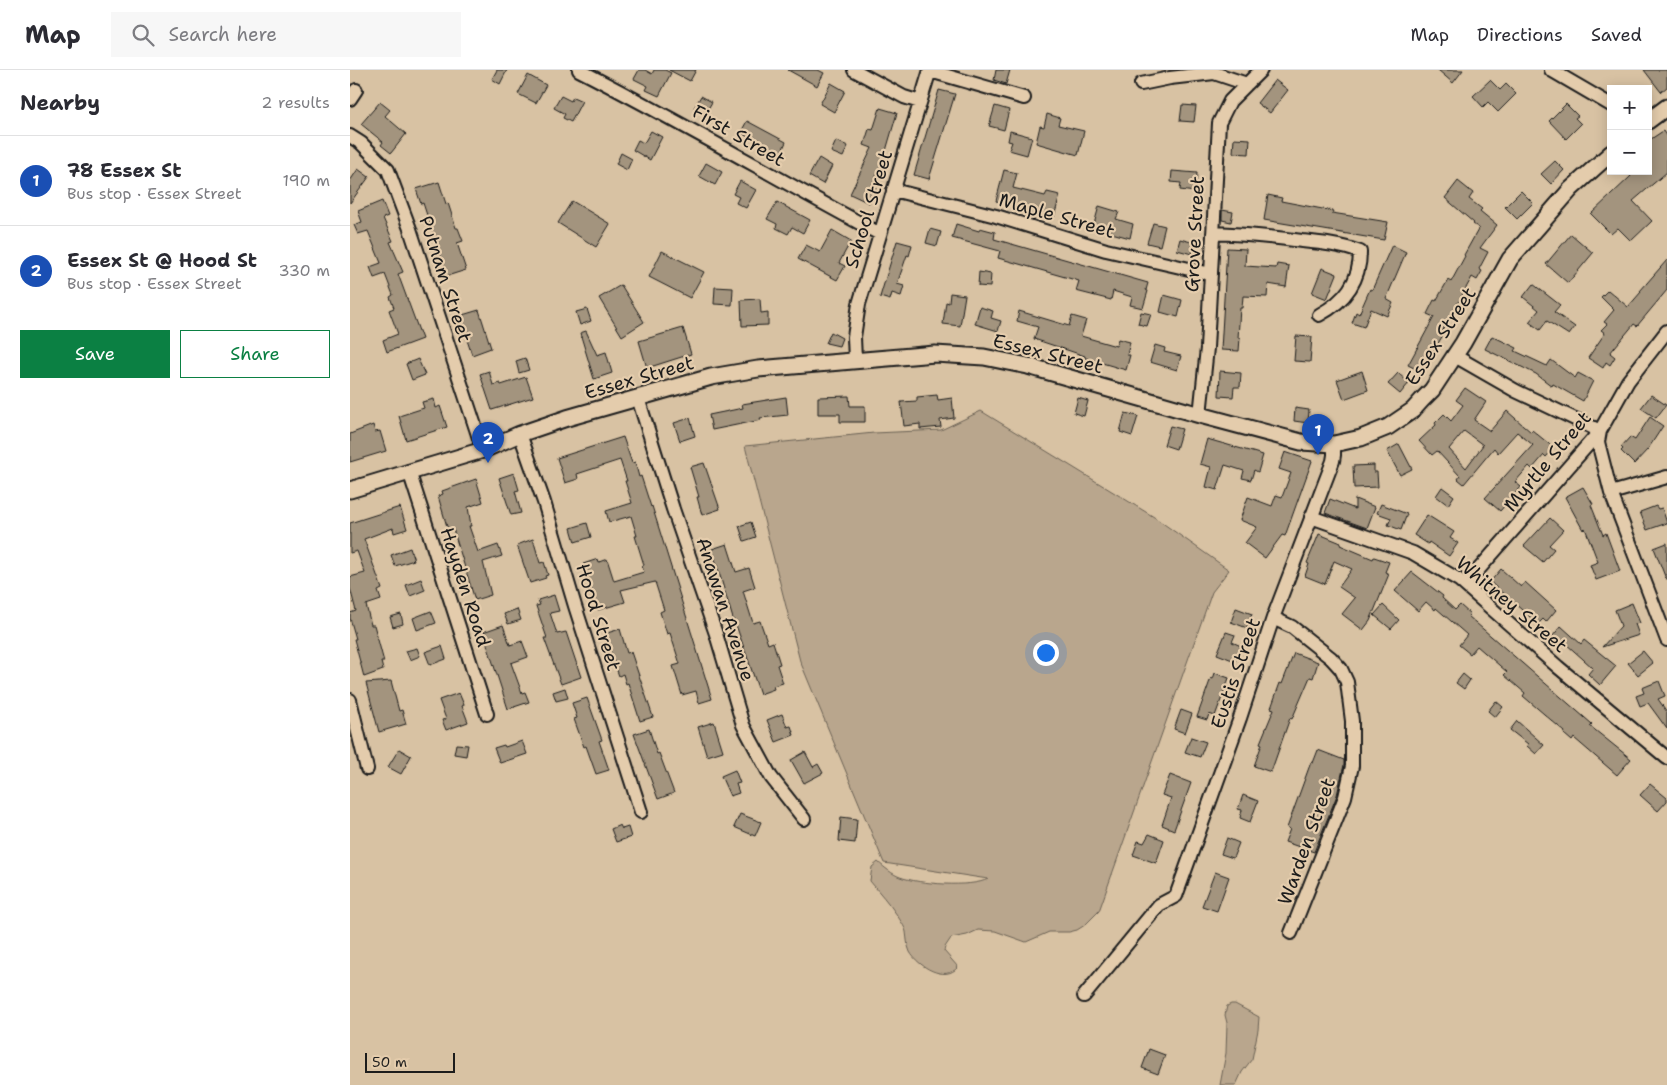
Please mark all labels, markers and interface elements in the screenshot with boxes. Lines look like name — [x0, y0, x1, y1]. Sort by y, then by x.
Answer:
search box — [111, 12, 461, 57]
text: Map — [25, 19, 81, 51]
icon: search — [129, 21, 157, 49]
text: Search here — [169, 22, 277, 47]
text: Map — [1411, 23, 1449, 47]
text: Directions — [1477, 23, 1563, 47]
text: Saved — [1591, 23, 1642, 47]
map controls — [1607, 85, 1652, 175]
button: + — [1607, 85, 1652, 130]
text: Nearby — [20, 89, 100, 117]
text: 2 results — [261, 92, 330, 113]
street label: First Street — [688, 99, 790, 172]
button: − — [1607, 130, 1652, 175]
street label: School Street — [839, 147, 898, 271]
text: 78 Essex St — [67, 158, 181, 183]
text: 1 — [32, 170, 40, 191]
text: 190 m — [283, 170, 330, 191]
street label: Grove Street — [1179, 175, 1210, 293]
text: Bus stop · Essex Street — [67, 183, 242, 204]
street label: Maple Street — [996, 187, 1118, 244]
street label: Putnam Street — [413, 213, 478, 346]
text: Essex St @ Hood St — [67, 248, 257, 273]
text: 2 — [30, 260, 42, 281]
text: 330 m — [278, 260, 330, 281]
text: Bus stop · Essex Street — [67, 273, 242, 294]
street label: Essex Street — [1399, 282, 1482, 390]
street label: Essex Street — [990, 328, 1106, 379]
button: Save — [20, 330, 170, 378]
button: Share — [180, 330, 330, 378]
street label: Essex Street — [582, 350, 697, 405]
street label: Myrtle Street — [1498, 406, 1597, 517]
pin: 1 — [1302, 414, 1334, 455]
pin: 2 — [472, 422, 504, 463]
street label: Hayden Road — [434, 524, 497, 650]
street label: Anawan Avenue — [691, 534, 761, 684]
street label: Whitney Street — [1451, 550, 1573, 658]
street label: Hood Street — [570, 560, 627, 674]
street label: Eustis Street — [1205, 614, 1266, 732]
your location — [1033, 640, 1059, 666]
street label: Warden Street — [1272, 774, 1341, 908]
scale bar — [365, 1050, 455, 1073]
text: 50 m — [372, 1053, 407, 1071]

